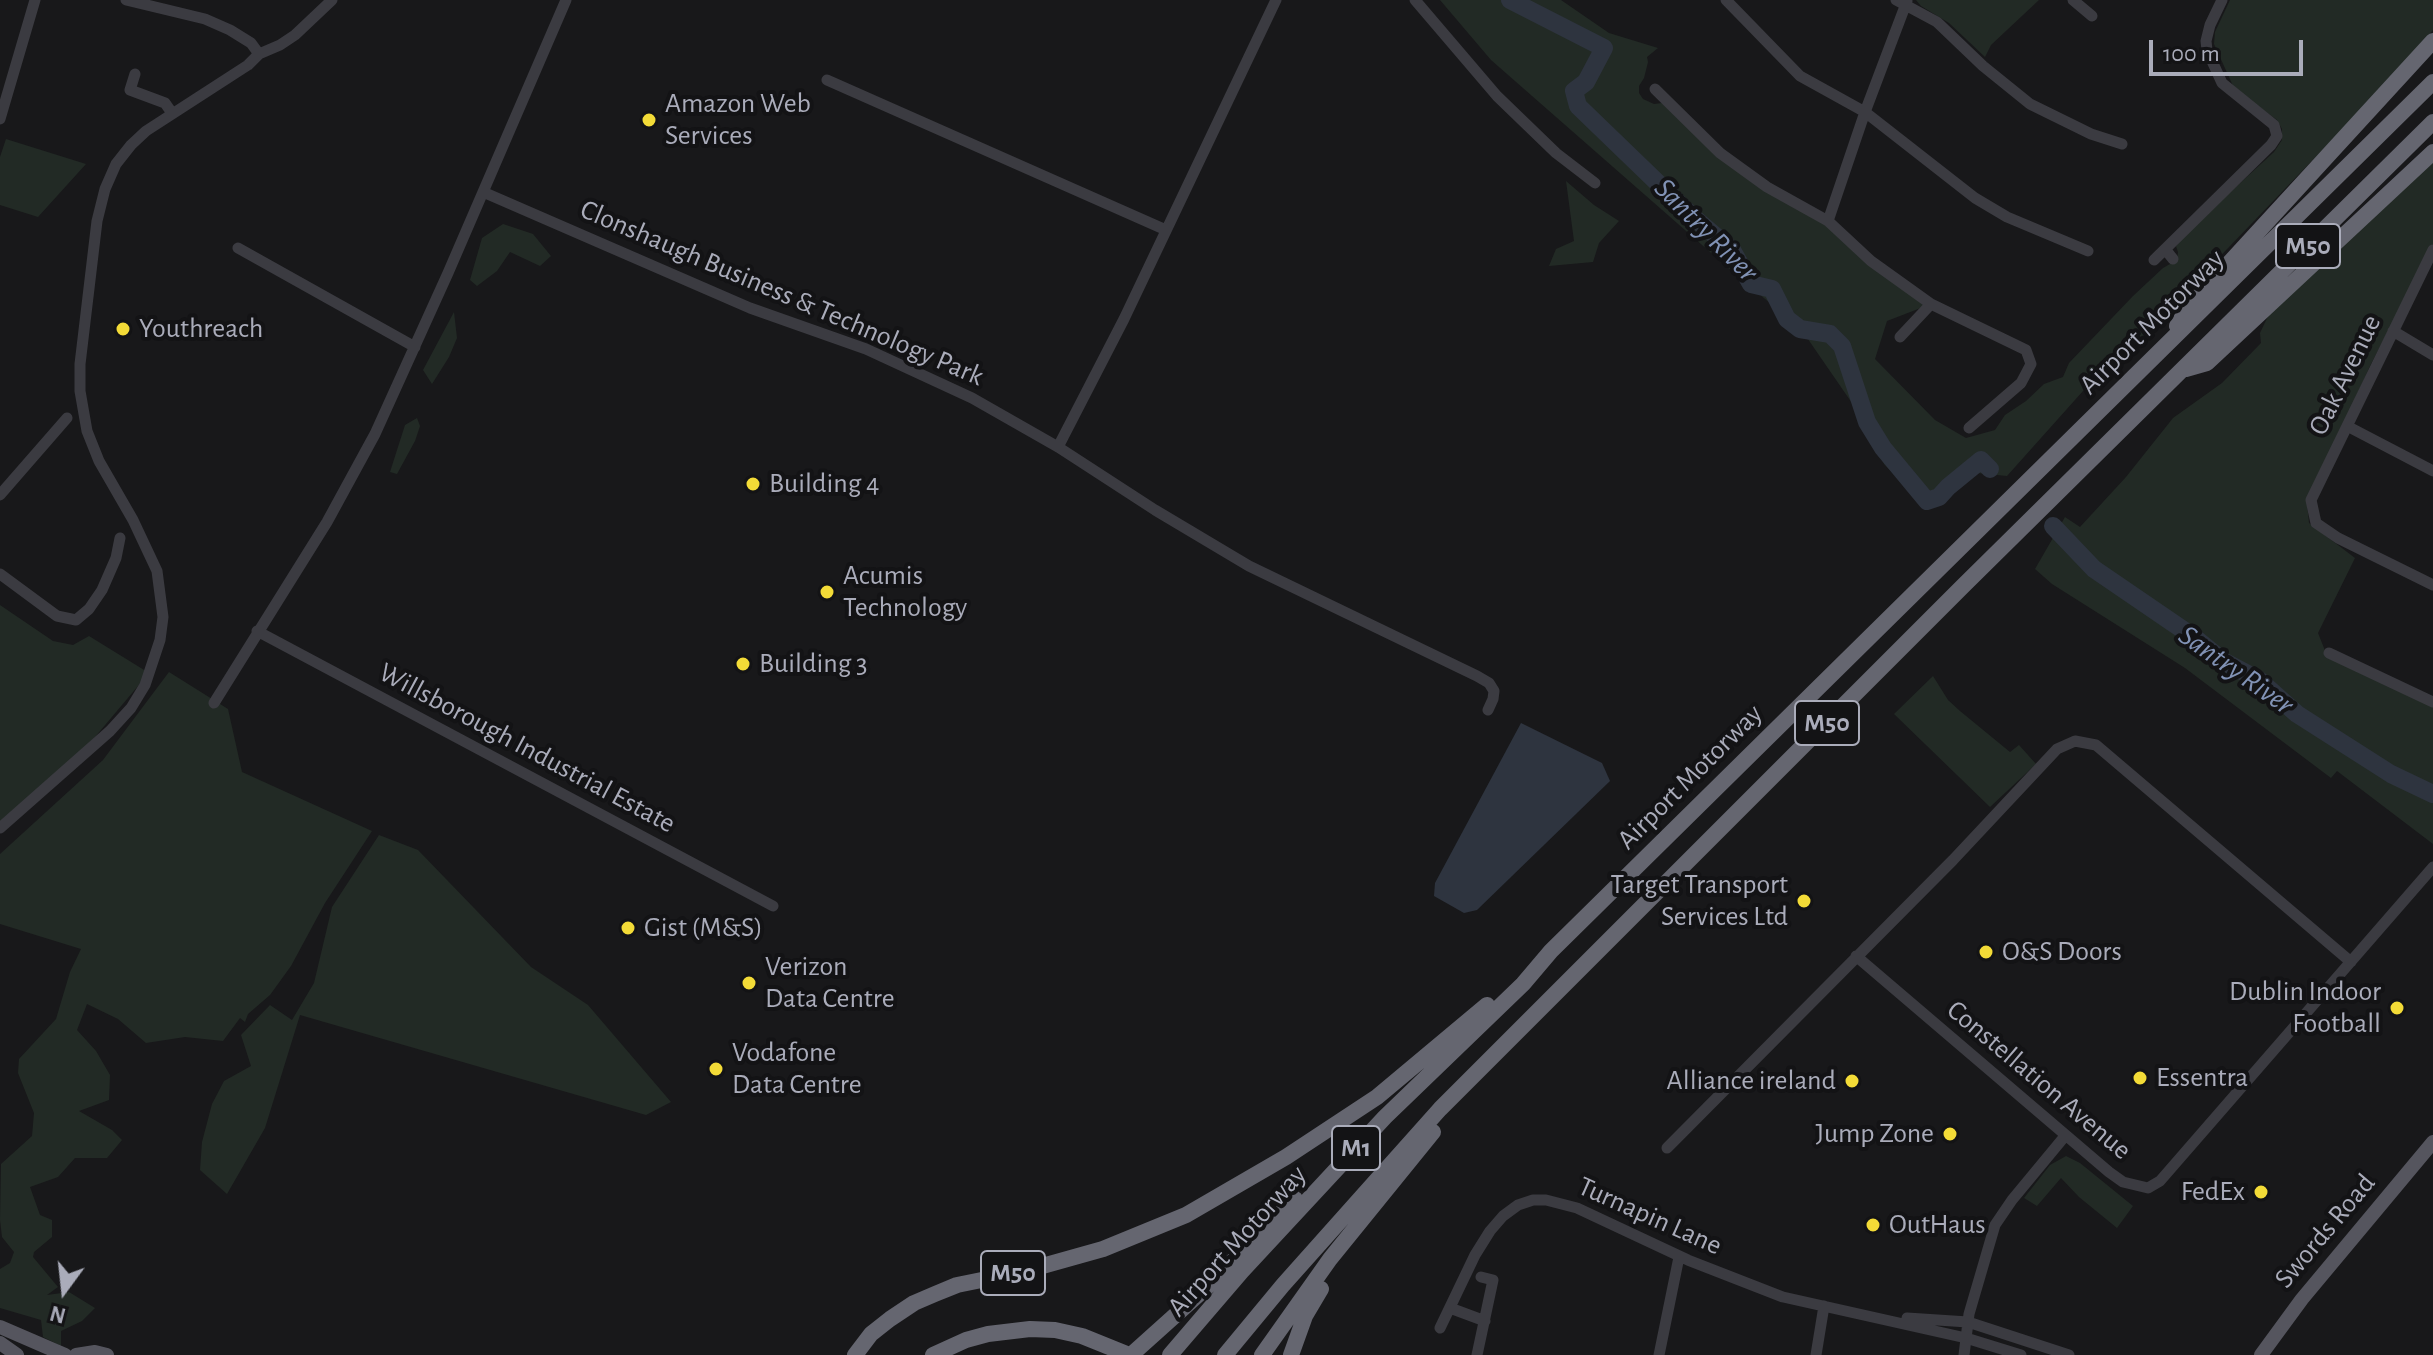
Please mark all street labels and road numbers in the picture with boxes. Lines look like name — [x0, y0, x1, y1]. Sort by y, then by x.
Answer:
street label: Clonshaugh Business & Technology Park — [575, 193, 989, 393]
road number: M50 — [2276, 224, 2340, 268]
street label: Airport Motorway — [2072, 242, 2232, 402]
street label: Oak Avenue — [2301, 309, 2389, 441]
street label: Willsborough Industrial Estate — [373, 655, 681, 841]
street label: Airport Motorway — [1610, 697, 1770, 857]
road number: M50 — [1795, 701, 1859, 745]
street label: Constellation Avenue — [1940, 993, 2138, 1167]
road number: M1 — [1332, 1126, 1380, 1170]
street label: Airport Motorway — [1160, 1158, 1314, 1324]
street label: Swords Road — [2268, 1167, 2382, 1295]
street label: Turnapin Lane — [1573, 1169, 1727, 1263]
road number: M50 — [981, 1251, 1045, 1295]

